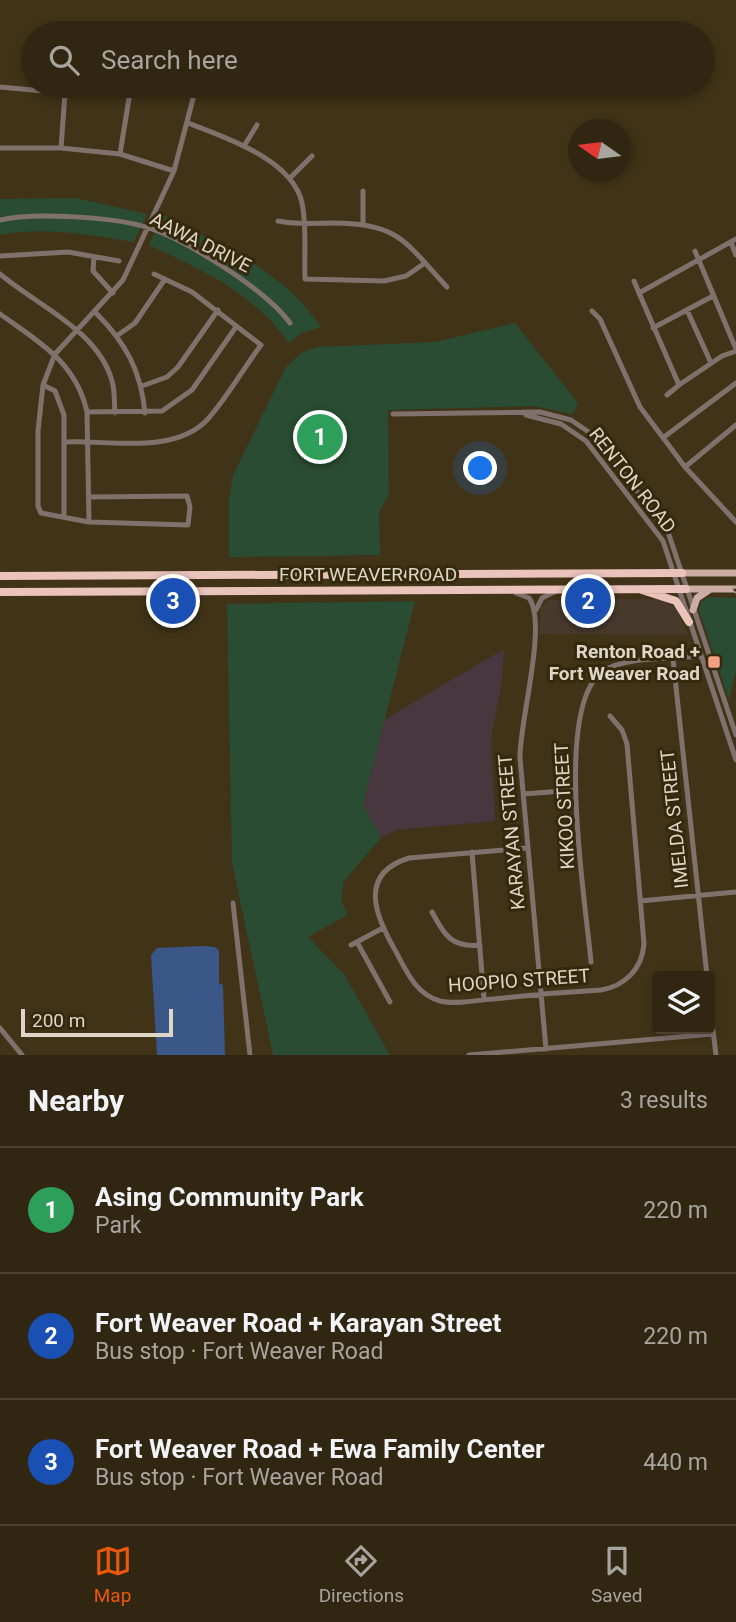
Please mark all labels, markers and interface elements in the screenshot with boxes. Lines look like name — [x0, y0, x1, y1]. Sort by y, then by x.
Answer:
search box — [21, 21, 715, 98]
icon: search — [45, 41, 83, 79]
text: Search here — [101, 45, 238, 75]
north arrow — [568, 119, 631, 182]
street label: AAWA DRIVE — [147, 207, 255, 278]
pin: 1 — [297, 411, 343, 463]
street label: RENTON ROAD — [584, 423, 681, 538]
your location — [463, 451, 497, 485]
street label: FORT WEAVER ROAD — [279, 563, 457, 586]
pin: 3 — [150, 575, 196, 627]
pin: 2 — [565, 575, 611, 627]
place label: Renton Road + Fort Weaver Road — [549, 640, 700, 685]
marker: Renton Road + Fort Weaver Road — [706, 654, 722, 670]
street label: KIKOO STREET — [550, 742, 579, 870]
street label: IMELDA STREET — [656, 748, 693, 890]
street label: KARAYAN STREET — [493, 753, 530, 911]
street label: HOOPIO STREET — [447, 964, 591, 997]
map controls — [652, 971, 715, 1034]
button: layers — [652, 971, 715, 1034]
scale bar — [21, 1006, 173, 1038]
text: 200 m — [32, 1009, 85, 1032]
text: Nearby — [28, 1083, 124, 1118]
text: 3 results — [620, 1087, 708, 1114]
text: Asing Community Park — [95, 1182, 364, 1212]
text: 1 — [44, 1197, 58, 1224]
text: 220 m — [643, 1197, 708, 1224]
text: Park — [95, 1212, 141, 1239]
text: Fort Weaver Road + Karayan Street — [95, 1308, 501, 1338]
text: 2 — [44, 1323, 58, 1350]
text: 220 m — [643, 1323, 708, 1350]
text: Bus stop · Fort Weaver Road — [95, 1338, 383, 1365]
text: Fort Weaver Road + Ewa Family Center — [95, 1434, 545, 1464]
text: 3 — [44, 1449, 58, 1476]
text: 440 m — [643, 1449, 708, 1476]
text: Bus stop · Fort Weaver Road — [95, 1464, 383, 1491]
tab: Map — [94, 1542, 132, 1607]
tab: Directions — [319, 1542, 404, 1607]
tab: Saved — [591, 1542, 642, 1607]

